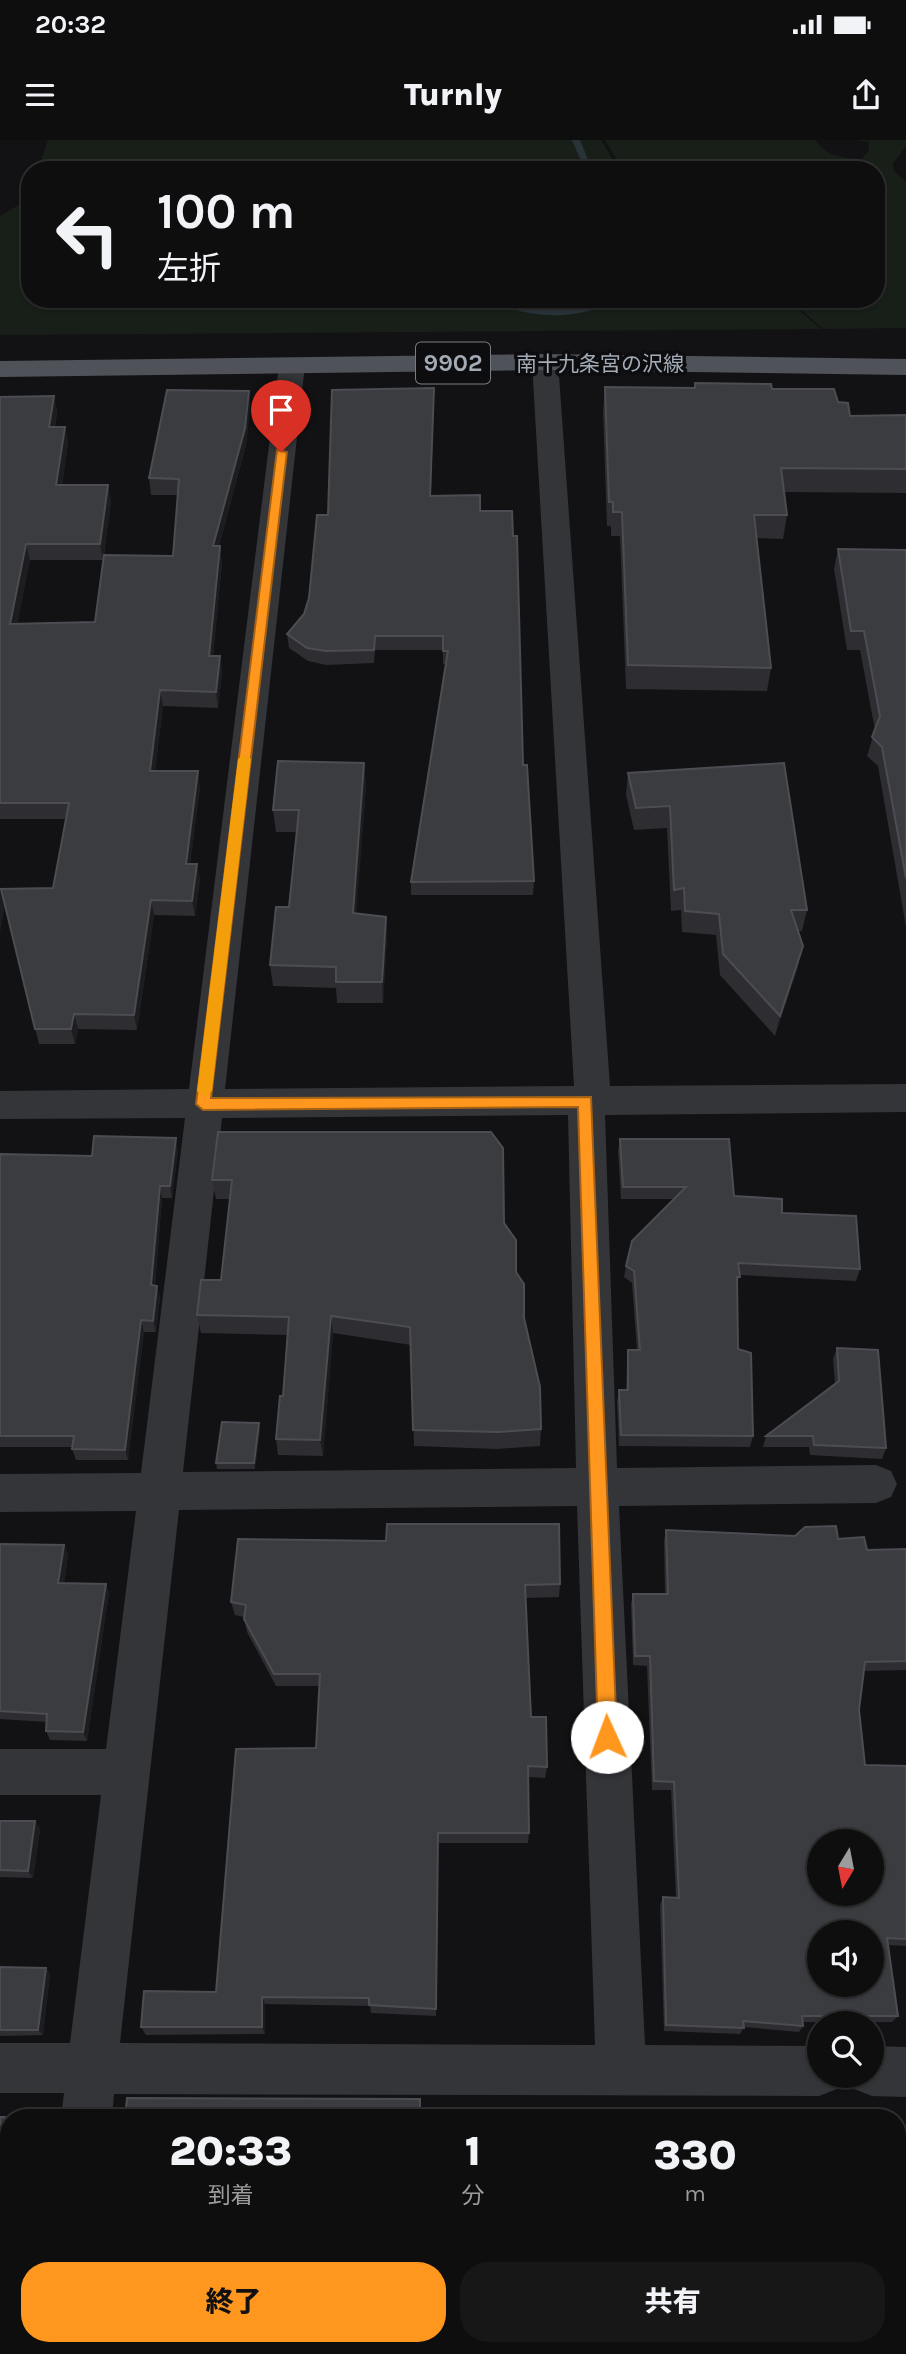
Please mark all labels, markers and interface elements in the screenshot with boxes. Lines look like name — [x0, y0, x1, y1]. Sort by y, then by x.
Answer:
text: 20:32 — [35, 9, 106, 40]
icon: menu — [21, 76, 59, 114]
text: Turnly — [404, 76, 502, 113]
icon: share — [847, 76, 885, 114]
text: 100 m — [157, 183, 295, 240]
icon: left — [42, 189, 133, 280]
text: 左折 — [157, 250, 221, 287]
road number: 9902 — [416, 342, 490, 384]
street label: 南十九条宮の沢線 — [516, 352, 684, 376]
pin — [251, 380, 311, 452]
icon: arrive — [262, 391, 300, 429]
position arrow — [570, 1700, 644, 1774]
north arrow — [807, 1829, 884, 1906]
map controls — [807, 1829, 884, 2088]
button: sound — [807, 1920, 884, 1997]
button: search — [807, 2011, 884, 2088]
text: 20:33 — [169, 2126, 292, 2176]
text: 1 — [465, 2126, 481, 2176]
text: 330 — [653, 2130, 737, 2180]
text: m — [684, 2180, 706, 2207]
text: 到着 — [208, 2182, 254, 2209]
text: 分 — [461, 2182, 484, 2209]
button: 終了 — [21, 2262, 446, 2342]
button: 共有 — [460, 2262, 885, 2342]

